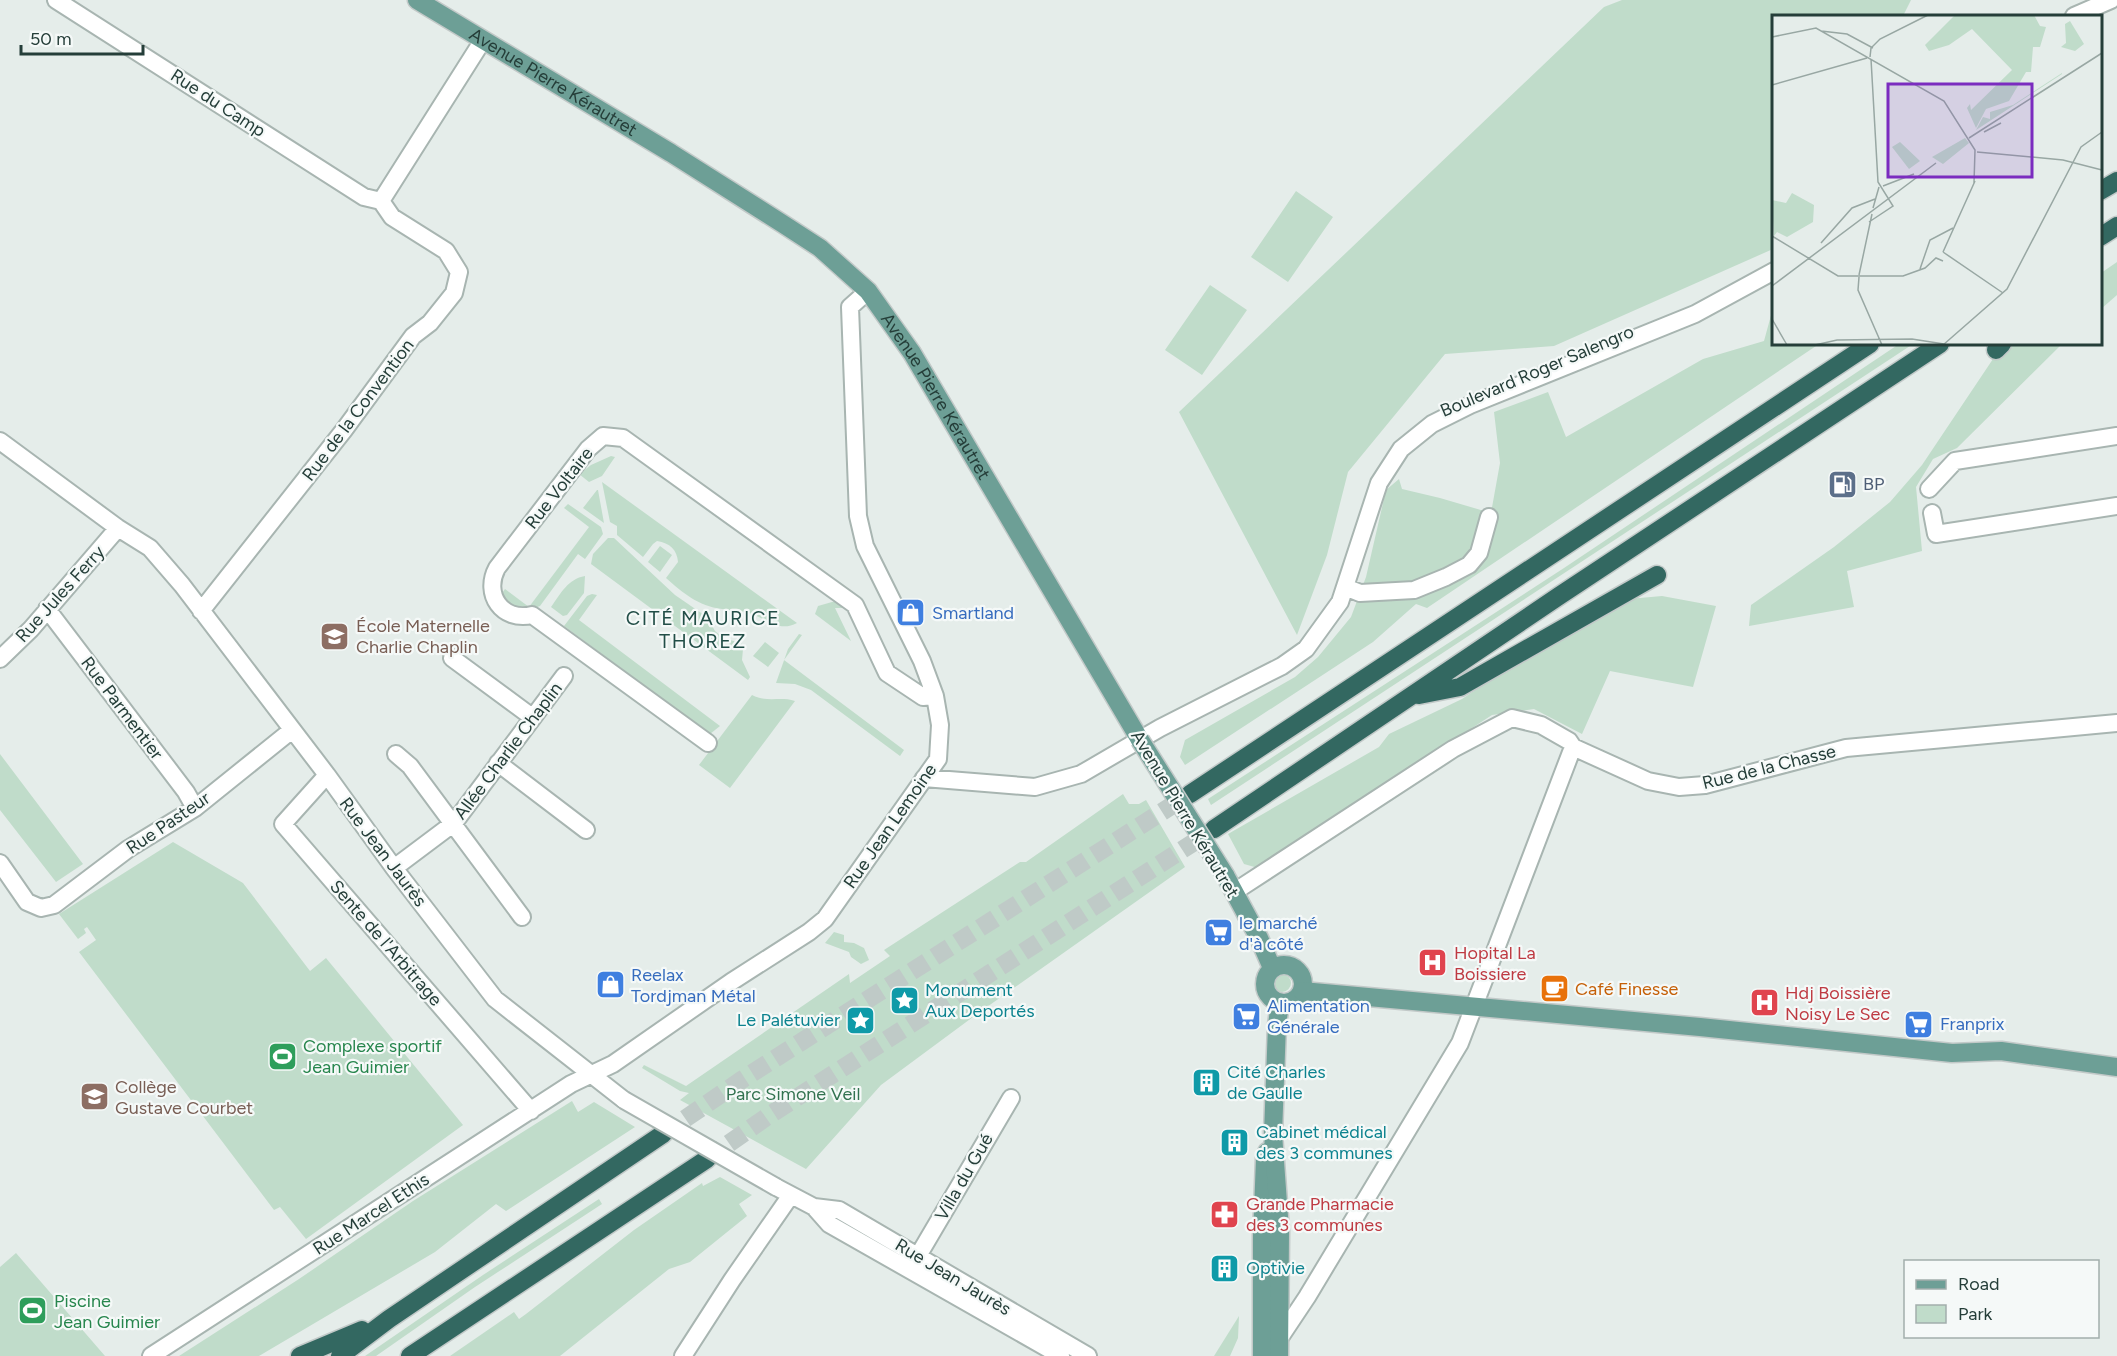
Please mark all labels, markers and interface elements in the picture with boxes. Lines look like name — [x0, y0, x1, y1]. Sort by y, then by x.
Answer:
inset map — [1772, 15, 2102, 345]
scale bar — [21, 18, 142, 56]
street label: Avenue Pierre Kérautret — [465, 23, 641, 141]
text: 50 m — [30, 28, 72, 50]
street label: Rue du Camp — [166, 64, 270, 142]
street label: Avenue Pierre Kérautret — [876, 309, 995, 484]
street label: Boulevard Roger Salengro — [1437, 320, 1637, 422]
street label: Rue de la Convention — [298, 335, 418, 485]
street label: Rue Voltaire — [520, 443, 598, 533]
fuel station icon: BP — [1826, 468, 1858, 500]
place label: BP — [1863, 473, 1884, 495]
street label: Rue Jules Ferry — [11, 541, 110, 647]
shop icon: Smartland — [895, 597, 927, 629]
place label: Smartland — [932, 602, 1014, 624]
district label: CITÉ MAURICE THOREZ — [626, 606, 780, 653]
place label: École Maternelle Charlie Chaplin — [356, 615, 490, 658]
school or university icon: École Maternelle Charlie Chaplin — [319, 620, 351, 652]
street label: Rue Parmentier — [76, 652, 168, 764]
street label: Allée Charlie Chaplin — [449, 678, 567, 824]
street label: Avenue Pierre Kérautret — [1126, 726, 1244, 902]
street label: Rue de la Chasse — [1700, 740, 1838, 794]
street label: Rue Jean Lemoine — [839, 759, 941, 893]
street label: Rue Pasteur — [122, 787, 214, 859]
street label: Rue Jean Jaurès — [335, 793, 431, 911]
street label: Sente de l'Arbitrage — [325, 875, 447, 1011]
place label: le marché d'à côté — [1239, 912, 1318, 955]
supermarket icon: le marché d'à côté — [1202, 917, 1234, 949]
place label: Hopital La Boissiere — [1454, 942, 1536, 985]
hospital icon: Hopital La Boissiere — [1417, 947, 1449, 979]
place label: Reelax Tordjman Métal — [631, 964, 756, 1007]
shop icon: Reelax Tordjman Métal — [594, 969, 626, 1001]
cafe icon: Café Finesse — [1538, 973, 1570, 1005]
place label: Café Finesse — [1575, 978, 1679, 1000]
place label: Monument Aux Deportés — [925, 979, 1035, 1022]
place label: Hdj Boissière Noisy Le Sec — [1785, 982, 1891, 1025]
place icon: Monument Aux Deportés — [888, 984, 920, 1016]
hospital icon: Hdj Boissière Noisy Le Sec — [1748, 987, 1780, 1019]
place label: Alimentation Générale — [1267, 995, 1370, 1038]
supermarket icon: Alimentation Générale — [1230, 1000, 1262, 1032]
place icon: Le Palétuvier — [845, 1004, 877, 1036]
supermarket icon: Franprix — [1903, 1008, 1935, 1040]
place label: Le Palétuvier — [737, 1009, 840, 1031]
place label: Franprix — [1940, 1013, 2005, 1035]
place label: Complexe sportif Jean Guimier — [303, 1035, 442, 1078]
sports icon: Complexe sportif Jean Guimier — [266, 1040, 298, 1072]
place label: Cité Charles de Gaulle — [1227, 1061, 1326, 1104]
building icon: Cité Charles de Gaulle — [1190, 1066, 1222, 1098]
place label: Collège Gustave Courbet — [115, 1076, 253, 1119]
school or university icon: Collège Gustave Courbet — [78, 1081, 110, 1113]
park label: Parc Simone Veil — [726, 1083, 860, 1105]
place label: Cabinet médical des 3 communes — [1256, 1121, 1393, 1164]
building icon: Cabinet médical des 3 communes — [1219, 1126, 1251, 1158]
street label: Villa du Gué — [930, 1129, 998, 1224]
street label: Rue Marcel Ethis — [309, 1168, 433, 1260]
place label: Grande Pharmacie des 3 communes — [1246, 1193, 1394, 1236]
pharmacy icon: Grande Pharmacie des 3 communes — [1209, 1198, 1241, 1230]
street label: Rue Jean Jaurès — [891, 1234, 1015, 1320]
building icon: Optivie — [1209, 1252, 1241, 1284]
place label: Optivie — [1246, 1257, 1305, 1279]
legend — [1904, 1260, 2099, 1338]
text: Road — [1958, 1273, 1999, 1295]
place label: Piscine Jean Guimier — [54, 1290, 160, 1333]
sports icon: Piscine Jean Guimier — [17, 1295, 49, 1327]
text: Park — [1958, 1303, 1993, 1325]

